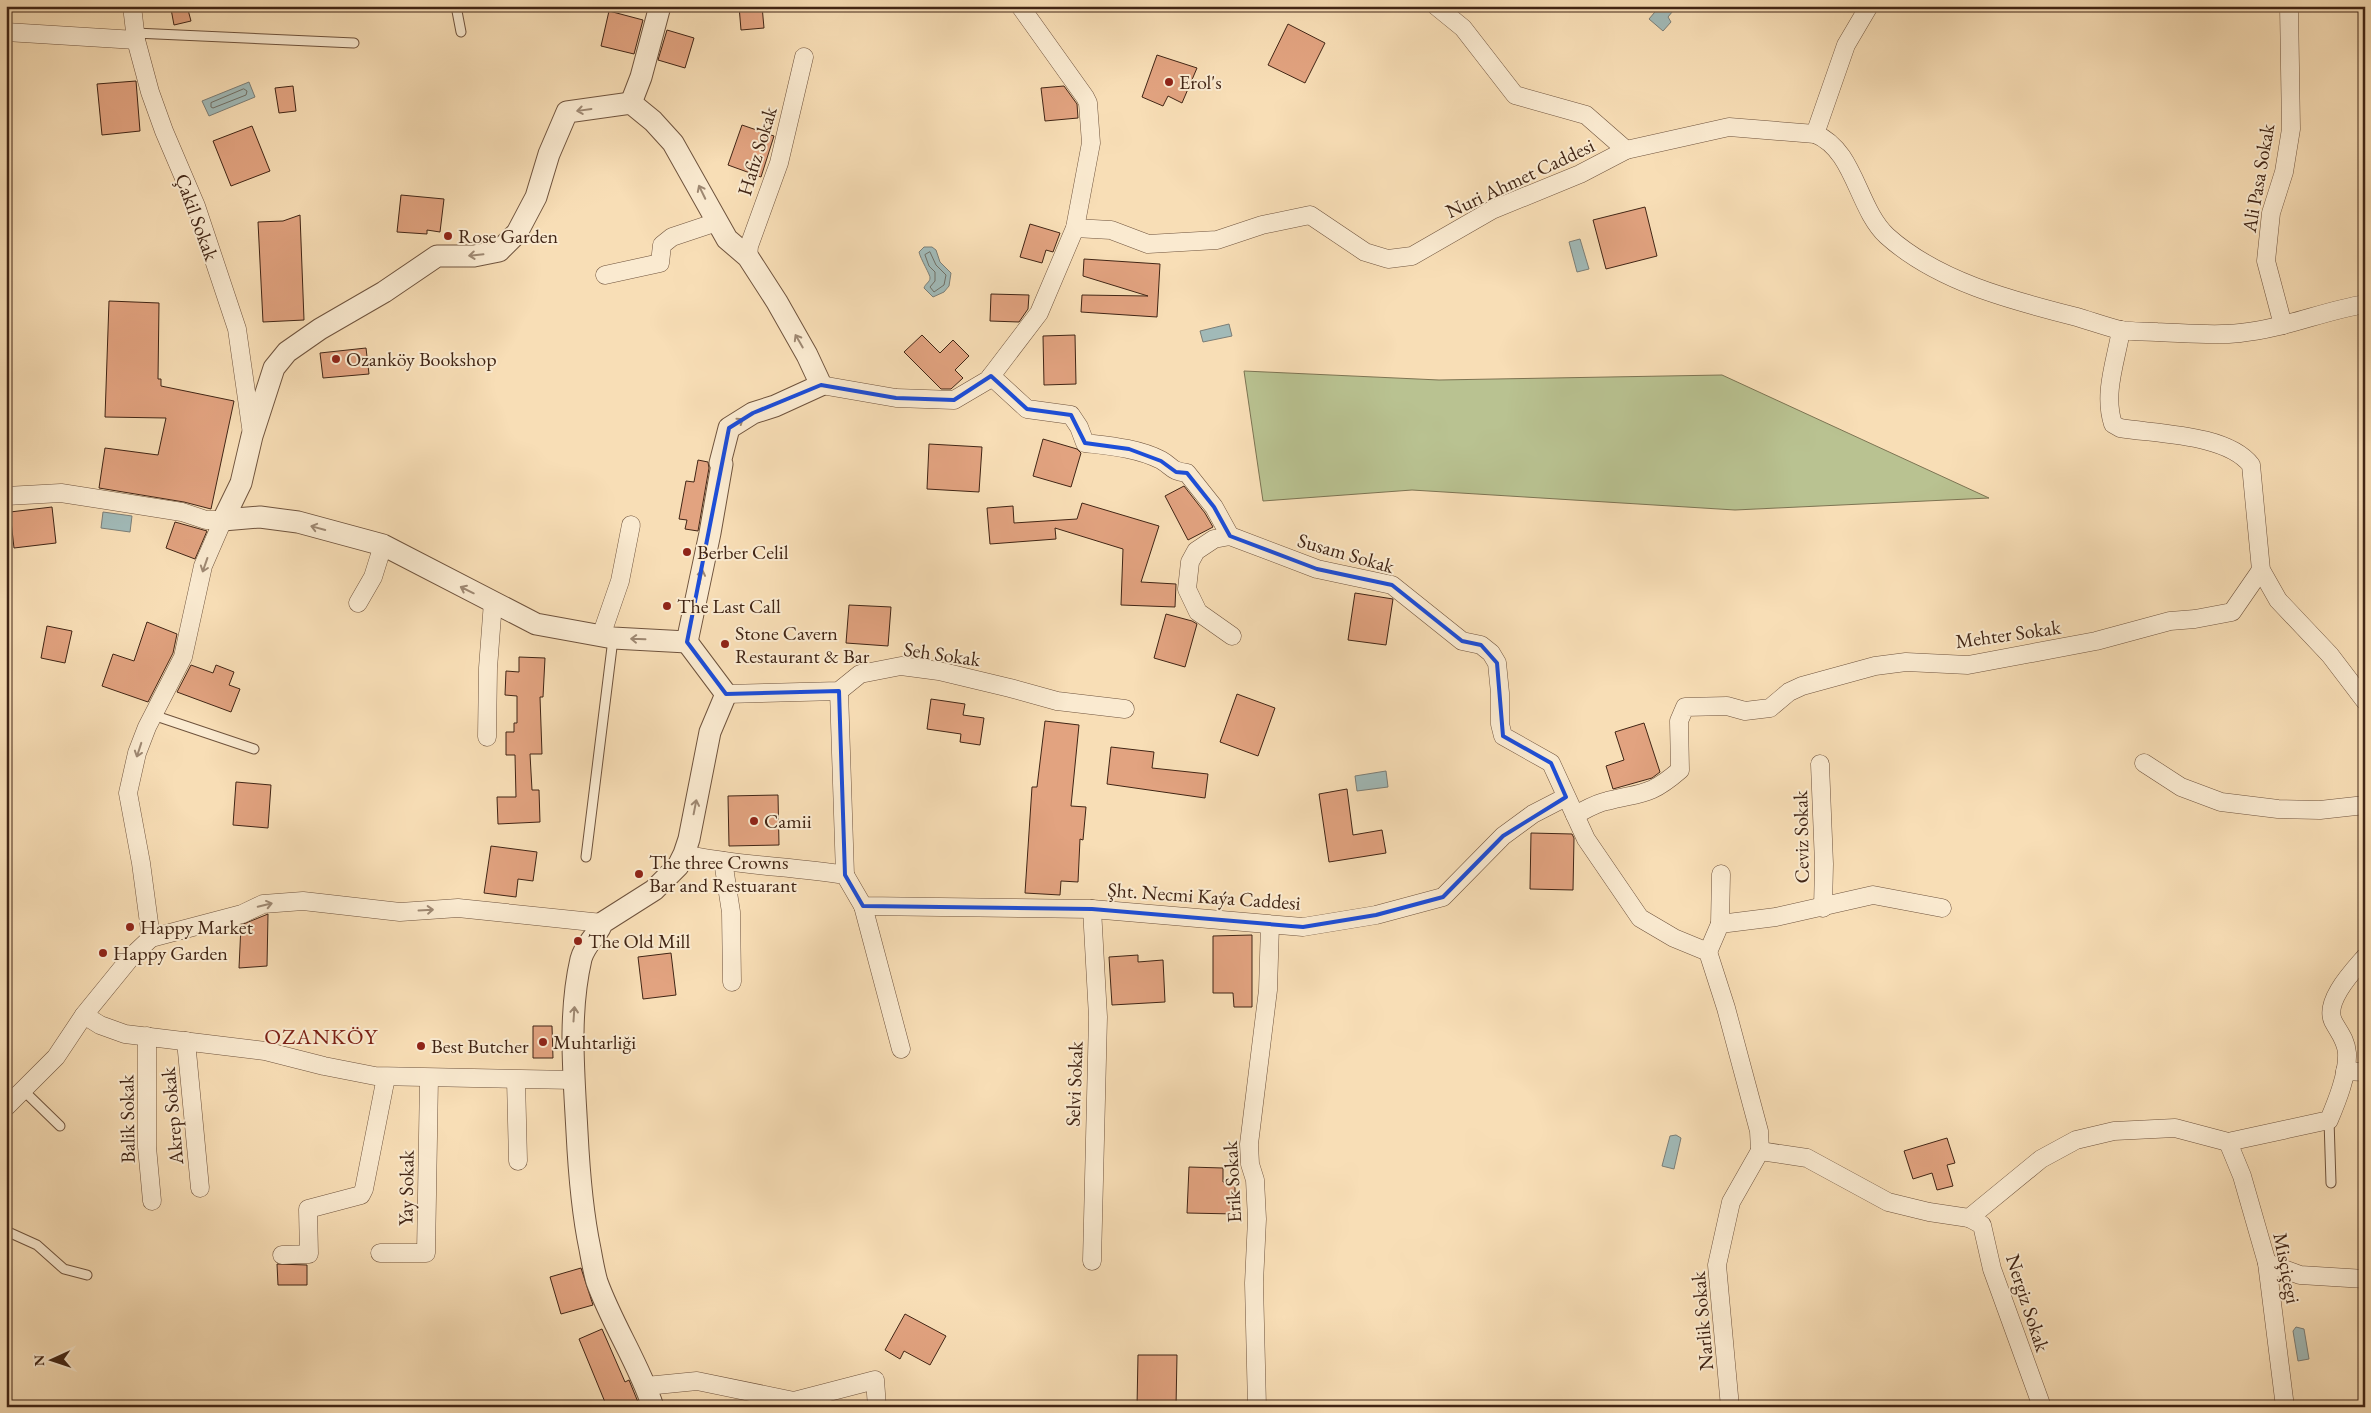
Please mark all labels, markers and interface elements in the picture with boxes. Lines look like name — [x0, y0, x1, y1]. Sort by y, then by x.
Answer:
place label: Erol's — [1179, 69, 1222, 95]
marker: Erol's — [1163, 76, 1175, 88]
street label: Hafiz Sokak — [731, 103, 783, 199]
one-way arrow — [576, 105, 592, 115]
street label: Ali Pasa Sokak — [2236, 121, 2280, 235]
street label: Nuri Ahmet Caddesi — [1441, 132, 1599, 224]
street label: Çakil Sokak — [169, 170, 225, 265]
one-way arrow — [697, 185, 706, 200]
place label: Rose Garden — [458, 223, 559, 249]
marker: Rose Garden — [442, 230, 454, 242]
one-way arrow — [468, 250, 484, 260]
one-way arrow — [794, 334, 804, 349]
place label: Ozanköy Bookshop — [346, 346, 497, 372]
marker: Ozanköy Bookshop — [330, 353, 342, 365]
one-way arrow — [730, 418, 744, 428]
one-way arrow — [311, 522, 327, 532]
street label: Susam Sokak — [1295, 527, 1398, 579]
place label: Berber Celil — [697, 539, 789, 565]
marker: Berber Celil — [681, 546, 693, 558]
one-way arrow — [200, 557, 209, 573]
one-way arrow — [696, 569, 706, 585]
one-way arrow — [460, 585, 475, 595]
place label: The Last Call — [677, 593, 781, 619]
marker: The Last Call — [661, 600, 673, 612]
street label: Mehter Sokak — [1954, 614, 2063, 654]
place label: Stone Cavern Restaurant & Bar — [735, 620, 870, 669]
one-way arrow — [630, 634, 646, 644]
street label: Seh Sokak — [902, 636, 983, 672]
marker: Stone Cavern Restaurant & Bar — [719, 638, 731, 650]
one-way arrow — [134, 742, 143, 758]
street label: Ceviz Sokak — [1787, 790, 1815, 884]
one-way arrow — [690, 799, 700, 815]
place label: Camii — [764, 808, 812, 834]
marker: Camii — [748, 815, 760, 827]
place label: The three Crowns Bar and Restuarant — [649, 849, 798, 898]
marker: The three Crowns Bar and Restuarant — [633, 868, 645, 880]
street label: Şht. Necmi Kaýa Caddesi — [1107, 876, 1302, 916]
one-way arrow — [257, 900, 273, 909]
one-way arrow — [418, 906, 434, 915]
place label: Happy Market — [140, 914, 254, 940]
marker: Happy Market — [124, 921, 136, 933]
place label: The Old Mill — [588, 928, 690, 954]
marker: The Old Mill — [572, 935, 584, 947]
place label: Happy Garden — [113, 940, 228, 966]
marker: Happy Garden — [97, 947, 109, 959]
one-way arrow — [569, 1007, 579, 1023]
district label: OZANKÖY — [264, 1022, 378, 1051]
place label: Muhtarliği — [553, 1029, 636, 1055]
place label: Best Butcher — [431, 1033, 529, 1059]
marker: Muhtarliği — [537, 1036, 549, 1048]
marker: Best Butcher — [415, 1040, 427, 1052]
street label: Selvi Sokak — [1060, 1040, 1089, 1127]
street label: Akrep Sokak — [155, 1066, 189, 1167]
street label: Balik Sokak — [113, 1074, 141, 1163]
street label: Erik Sokak — [1217, 1140, 1247, 1224]
street label: Yay Sokak — [392, 1149, 420, 1226]
street label: Misçiçegi — [2267, 1230, 2307, 1306]
street label: Nergiz Sokak — [2000, 1251, 2056, 1356]
street label: Narlik Sokak — [1685, 1270, 1719, 1372]
north arrow — [28, 1336, 78, 1386]
text: N — [30, 1354, 48, 1367]

